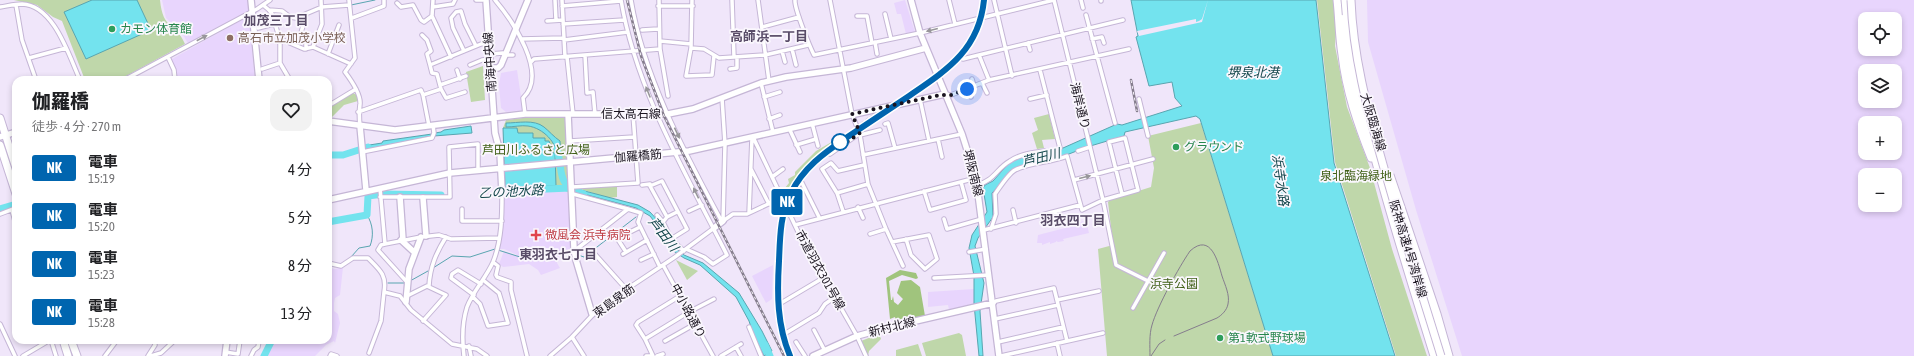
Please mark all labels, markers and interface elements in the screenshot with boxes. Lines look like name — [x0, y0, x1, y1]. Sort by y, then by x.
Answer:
map controls — [1858, 12, 1902, 212]
button: locate — [1858, 12, 1902, 56]
district label: 加茂三丁目 — [243, 13, 309, 28]
place label: カモン体育館 — [120, 22, 192, 36]
marker: カモン体育館 — [107, 24, 117, 34]
one-way arrow — [926, 27, 939, 33]
district label: 高師浜一丁目 — [730, 29, 808, 44]
place label: 高石市立加茂小学校 — [238, 31, 346, 45]
street label: 南海中央線 — [481, 32, 499, 92]
marker: 高石市立加茂小学校 — [225, 33, 235, 43]
one-way arrow — [196, 35, 208, 41]
button: layers — [1858, 64, 1902, 108]
water label: 堺泉北港 — [1227, 65, 1281, 80]
your location — [957, 79, 977, 99]
street label: 海岸通り — [1067, 81, 1093, 131]
one-way arrow — [644, 85, 650, 97]
button: heart — [270, 89, 312, 131]
text: 伽羅橋 — [32, 90, 89, 112]
street label: 大阪臨海線 — [1358, 91, 1388, 153]
street label: 信太高石線 — [601, 107, 661, 121]
button: + — [1858, 116, 1902, 160]
text: 徒歩 · 4 分 · 270 m — [32, 119, 121, 134]
one-way arrow — [674, 127, 680, 138]
unlabelled marker — [831, 133, 849, 151]
place label: グラウンド — [1184, 140, 1244, 154]
marker: グラウンド — [1171, 142, 1181, 152]
park label: 芦田川ふるさと広場 — [482, 143, 590, 157]
water label: 芦田川 — [1020, 145, 1064, 169]
street label: 伽羅橋筋 — [613, 147, 663, 165]
street label: 堺阪南線 — [960, 148, 986, 198]
text: 電車 — [88, 153, 118, 170]
water label: 浜寺水路 — [1269, 153, 1292, 208]
text: NK — [46, 160, 62, 176]
text: 4 分 — [288, 161, 312, 178]
button: − — [1858, 168, 1902, 212]
park label: 泉北臨海緑地 — [1320, 169, 1392, 183]
text: 15:19 — [88, 171, 115, 186]
one-way arrow — [1080, 174, 1092, 180]
water label: 乙の池水路 — [478, 182, 545, 201]
one-way arrow — [693, 187, 699, 199]
line badge: NK — [769, 189, 805, 215]
text: NK — [779, 194, 795, 210]
street label: 阪神高速4号湾岸線 — [1386, 198, 1430, 300]
text: 電車 — [88, 201, 118, 218]
text: NK — [46, 208, 62, 224]
text: 5 分 — [288, 209, 312, 226]
district label: 羽衣四丁目 — [1040, 213, 1106, 228]
water label: 芦田川 — [646, 214, 683, 256]
text: 15:20 — [88, 219, 115, 234]
place label: 微風会 浜寺病院 — [545, 228, 631, 242]
street label: 市道羽衣301号線 — [792, 228, 848, 312]
marker: 微風会 浜寺病院 — [530, 229, 542, 241]
district label: 東羽衣七丁目 — [519, 247, 597, 262]
text: 電車 — [88, 249, 118, 266]
text: NK — [46, 256, 62, 272]
text: 8 分 — [288, 257, 312, 274]
text: 15:23 — [88, 267, 115, 282]
park label: 浜寺公園 — [1150, 277, 1198, 291]
street label: 東島泉筋 — [590, 281, 638, 321]
street label: 中小路通り — [668, 281, 708, 341]
text: 電車 — [88, 297, 118, 314]
text: NK — [46, 304, 62, 320]
text: 13 分 — [281, 305, 312, 322]
street label: 新村北線 — [867, 314, 917, 340]
text: 15:28 — [88, 315, 115, 330]
place label: 第1軟式野球場 — [1228, 331, 1306, 345]
marker: 第1軟式野球場 — [1215, 333, 1225, 343]

